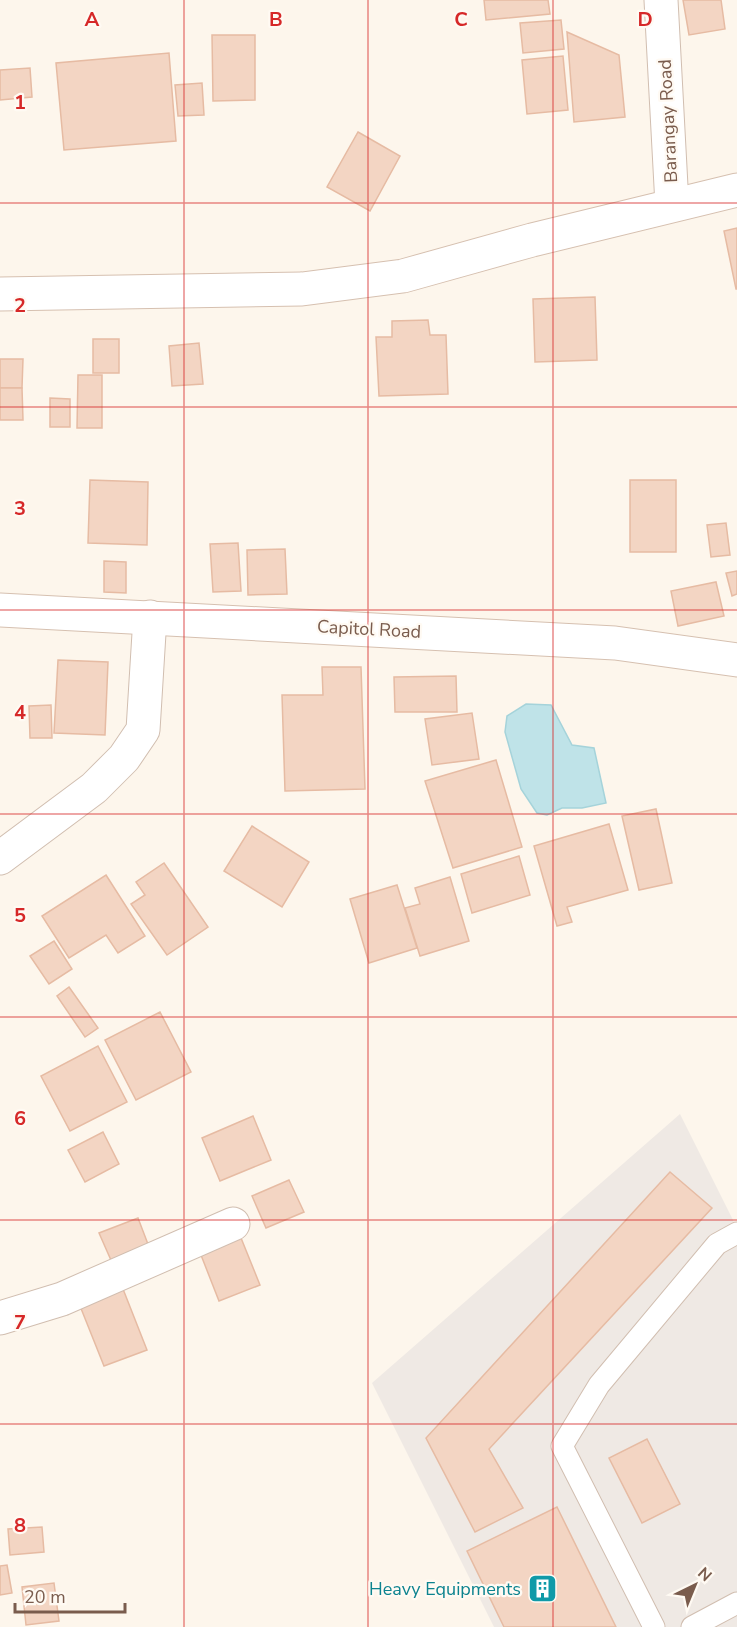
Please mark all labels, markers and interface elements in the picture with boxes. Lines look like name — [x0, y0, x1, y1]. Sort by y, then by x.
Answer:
text: A — [85, 6, 100, 33]
text: B — [269, 6, 283, 33]
text: C — [454, 6, 468, 33]
text: D — [637, 6, 653, 33]
street label: Barangay Road — [653, 59, 683, 183]
text: 1 — [14, 89, 26, 116]
text: 2 — [14, 292, 26, 319]
text: 3 — [14, 495, 26, 522]
street label: Capitol Road — [316, 614, 422, 644]
text: 4 — [14, 699, 26, 726]
text: 5 — [14, 902, 26, 929]
text: 6 — [14, 1105, 26, 1132]
text: 7 — [14, 1309, 26, 1336]
text: 8 — [14, 1512, 26, 1539]
north arrow — [665, 1555, 725, 1615]
text: N — [693, 1563, 716, 1587]
building icon: Heavy Equipments — [526, 1573, 558, 1605]
scale bar — [15, 1576, 124, 1614]
place label: Heavy Equipments — [369, 1577, 521, 1601]
text: 20 m — [24, 1585, 66, 1609]

